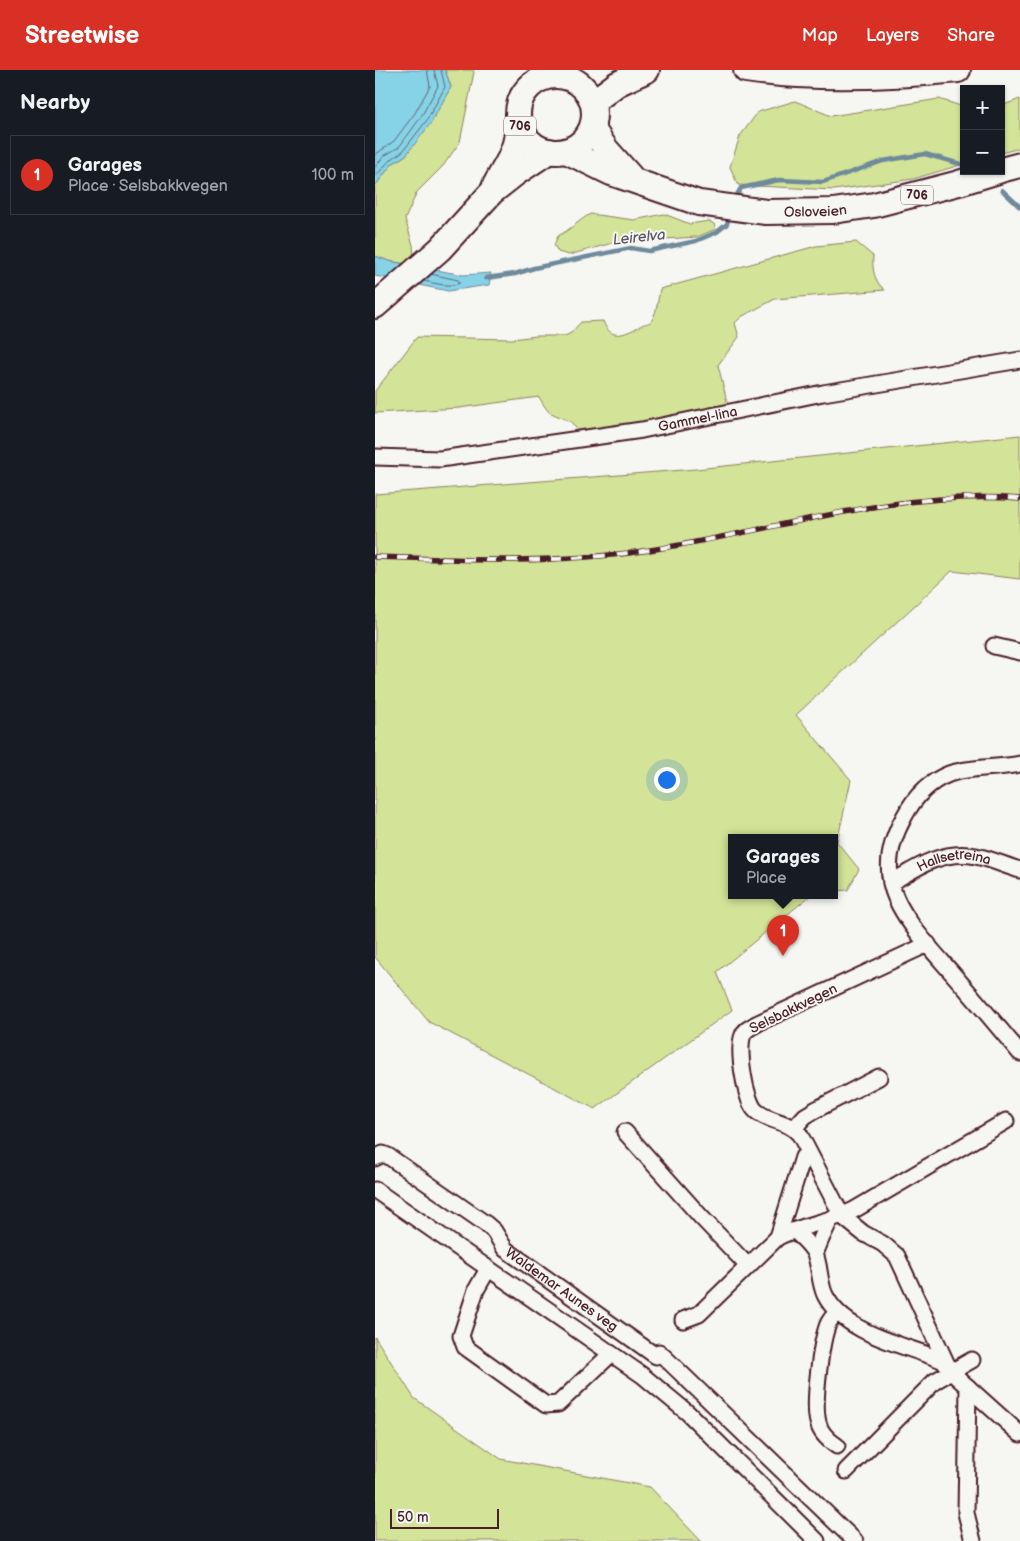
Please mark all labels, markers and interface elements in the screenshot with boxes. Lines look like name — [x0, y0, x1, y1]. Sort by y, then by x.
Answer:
text: Streetwise — [25, 21, 139, 50]
text: Map — [802, 25, 838, 46]
text: Layers — [866, 25, 919, 46]
text: Share — [947, 25, 995, 46]
map controls — [960, 85, 1005, 175]
button: + — [960, 85, 1005, 130]
text: Nearby — [20, 90, 90, 115]
road number: 706 — [504, 116, 536, 136]
button: − — [960, 130, 1005, 175]
text: Garages — [68, 154, 142, 177]
text: 1 — [34, 166, 40, 185]
text: 100 m — [311, 166, 354, 185]
text: Place · Selsbakkvegen — [68, 177, 228, 196]
road number: 706 — [901, 186, 933, 204]
street label: Osloveien — [784, 201, 848, 221]
water label: Leirelva — [612, 225, 666, 250]
street label: Gammel-lina — [657, 403, 739, 435]
your location — [654, 767, 680, 793]
popup — [728, 834, 838, 899]
text: Garages — [746, 846, 820, 869]
street label: Hallsetreina — [914, 846, 993, 875]
text: Place — [746, 869, 787, 888]
pin: 1 — [767, 915, 799, 956]
street label: Selsbakkvegen — [747, 980, 840, 1037]
street label: Waldemar Aunes veg — [502, 1244, 621, 1335]
scale bar — [390, 1506, 499, 1529]
text: 50 m — [397, 1509, 429, 1526]

